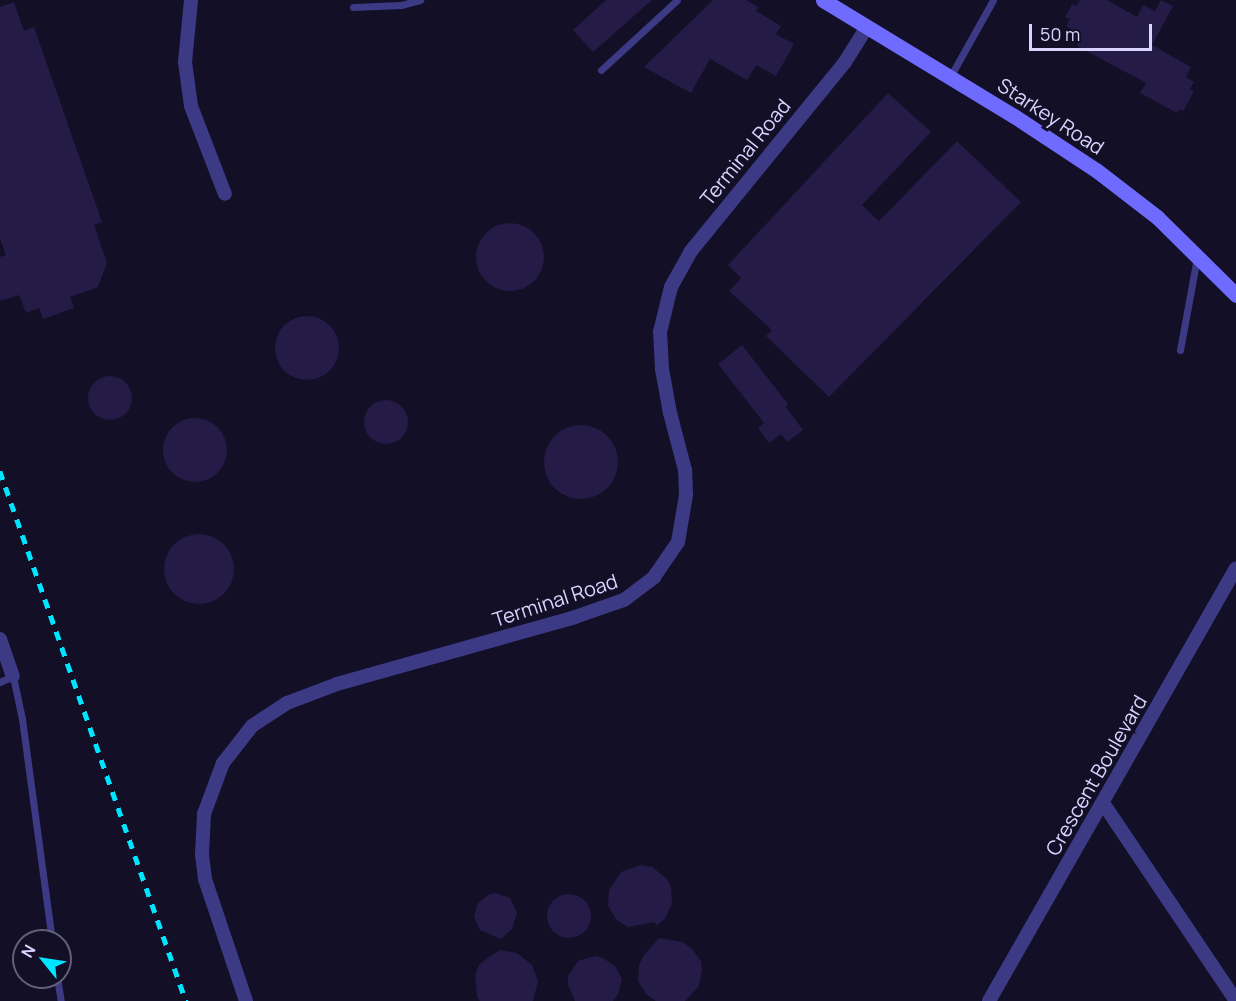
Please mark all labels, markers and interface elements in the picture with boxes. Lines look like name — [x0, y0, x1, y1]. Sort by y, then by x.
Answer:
scale bar — [1032, 12, 1155, 50]
text: 50 m — [1040, 22, 1080, 46]
street label: Starkey Road — [993, 73, 1109, 159]
street label: Terminal Road — [695, 94, 795, 210]
street label: Terminal Road — [490, 569, 620, 631]
street label: Crescent Boulevard — [1040, 691, 1152, 859]
north arrow — [12, 929, 72, 989]
text: N — [16, 941, 41, 961]

